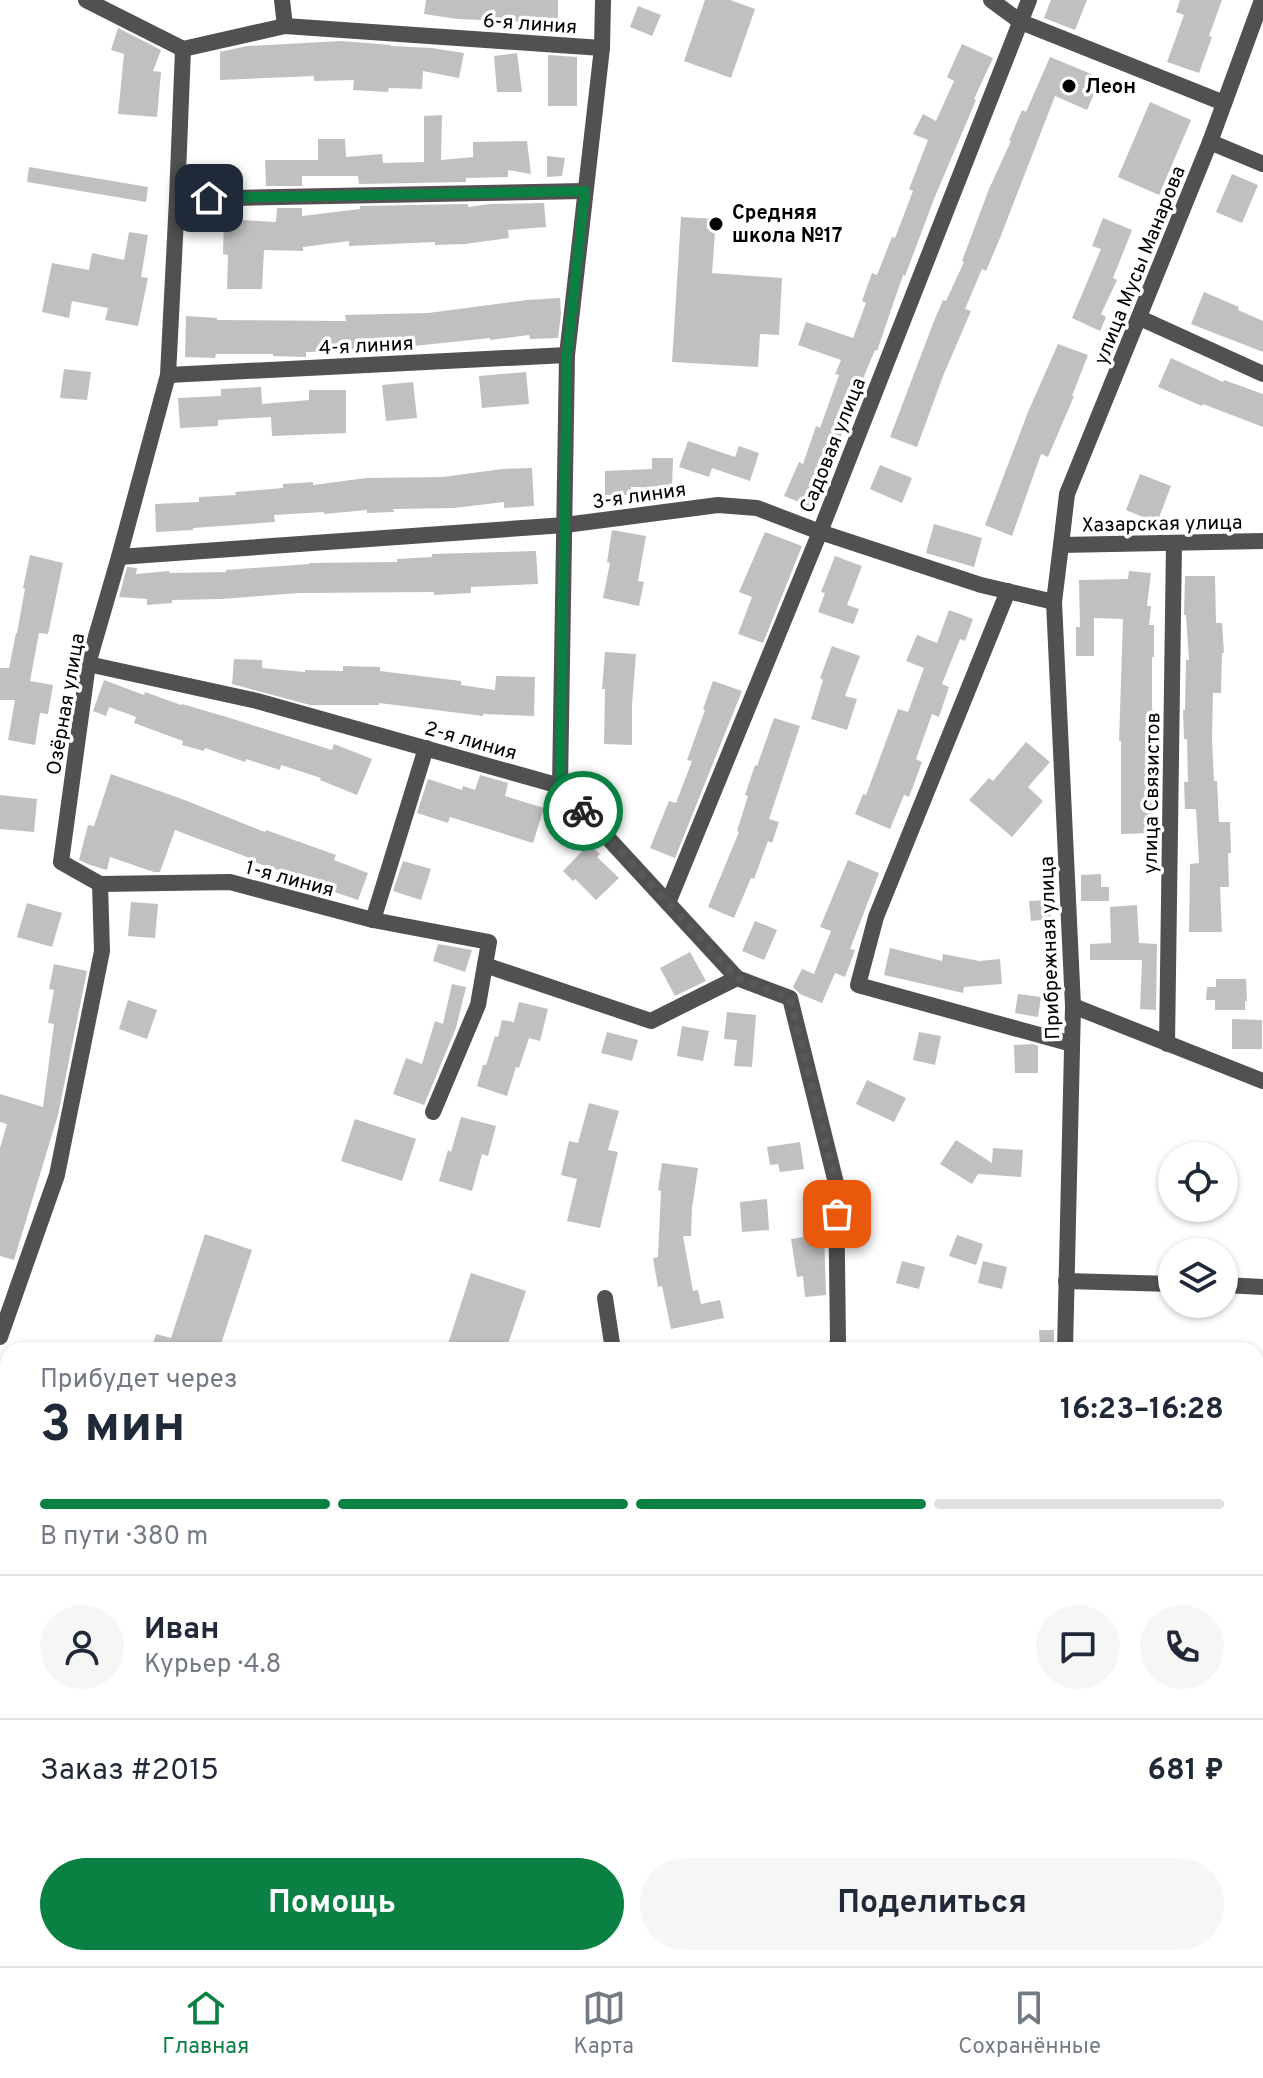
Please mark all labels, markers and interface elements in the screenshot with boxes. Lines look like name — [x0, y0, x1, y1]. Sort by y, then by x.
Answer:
street label: 6-я линия — [482, 9, 578, 41]
place label: Леон — [1085, 75, 1136, 101]
marker: Леон — [1060, 77, 1078, 95]
street label: улица Мусы Манарова — [1089, 162, 1193, 369]
pin — [175, 164, 243, 232]
icon: home — [187, 176, 231, 220]
place label: Средняя школа №17 — [732, 201, 842, 250]
marker: Средняя школа №17 — [707, 215, 725, 233]
street label: 4-я линия — [318, 332, 414, 362]
street label: Садовая улица — [795, 374, 873, 517]
street label: 3-я линия — [591, 478, 688, 516]
street label: Хазарская улица — [1081, 511, 1243, 539]
street label: Озёрная улица — [42, 631, 92, 777]
street label: улица Связистов — [1139, 712, 1167, 874]
street label: 2-я линия — [421, 716, 520, 767]
courier — [543, 771, 623, 851]
icon: bike — [561, 789, 605, 833]
street label: 1-я линия — [242, 856, 337, 904]
street label: Прибрежная улица — [1035, 856, 1067, 1040]
map controls — [1158, 1142, 1238, 1318]
button: locate — [1158, 1142, 1238, 1222]
pin — [803, 1180, 871, 1248]
icon: bag — [815, 1192, 859, 1236]
button: layers — [1158, 1238, 1238, 1318]
text: Прибудет через — [40, 1364, 238, 1397]
text: 16:23–16:28 — [1060, 1392, 1224, 1429]
text: 3 мин — [40, 1394, 185, 1460]
text: В пути · 380 m — [40, 1521, 208, 1554]
button: person — [40, 1605, 124, 1689]
button: chat — [1036, 1605, 1120, 1689]
button: phone — [1140, 1605, 1224, 1689]
text: Иван — [144, 1612, 219, 1649]
text: Курьер · 4.8 — [144, 1649, 281, 1682]
text: Заказ #2015 — [40, 1753, 219, 1790]
text: 681 ₽ — [1148, 1753, 1224, 1790]
button: Помощь — [40, 1858, 624, 1950]
button: Поделиться — [640, 1858, 1224, 1950]
tab: Главная — [162, 1986, 249, 2061]
tab: Карта — [574, 1986, 634, 2061]
tab: Сохранённые — [958, 1986, 1101, 2061]

